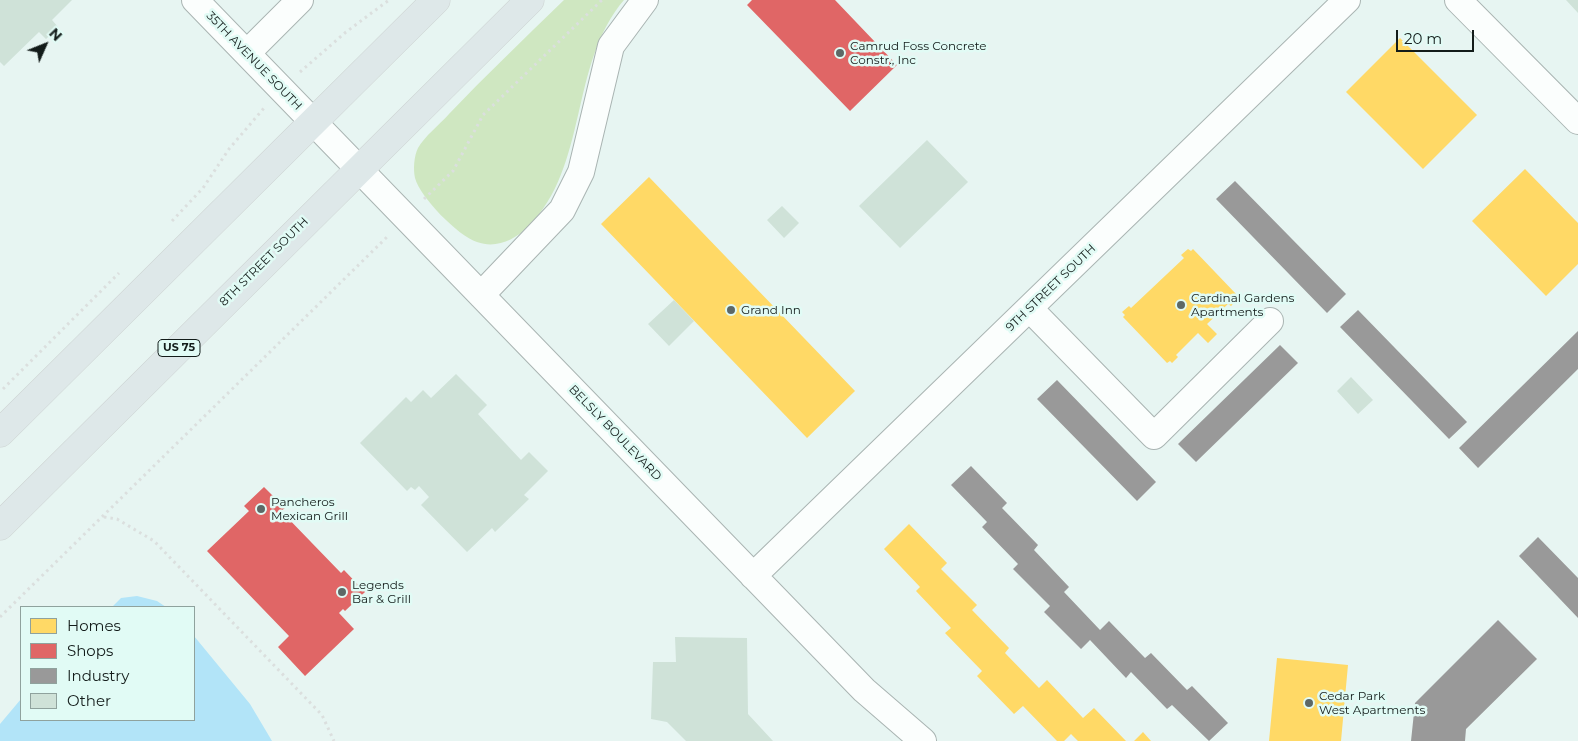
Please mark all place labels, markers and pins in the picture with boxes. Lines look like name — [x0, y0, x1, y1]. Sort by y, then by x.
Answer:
place label: Camrud Foss Concrete Constr., Inc — [850, 39, 987, 67]
marker: Camrud Foss Concrete Constr., Inc — [834, 47, 846, 59]
place label: Cardinal Gardens Apartments — [1191, 291, 1294, 319]
marker: Cardinal Gardens Apartments — [1175, 299, 1187, 311]
place label: Grand Inn — [741, 303, 801, 317]
marker: Grand Inn — [725, 304, 737, 316]
place label: Pancheros Mexican Grill — [271, 495, 348, 523]
marker: Pancheros Mexican Grill — [255, 503, 267, 515]
place label: Legends Bar & Grill — [352, 578, 411, 606]
marker: Legends Bar & Grill — [336, 586, 348, 598]
place label: Cedar Park West Apartments — [1319, 689, 1425, 717]
marker: Cedar Park West Apartments — [1303, 697, 1315, 709]

